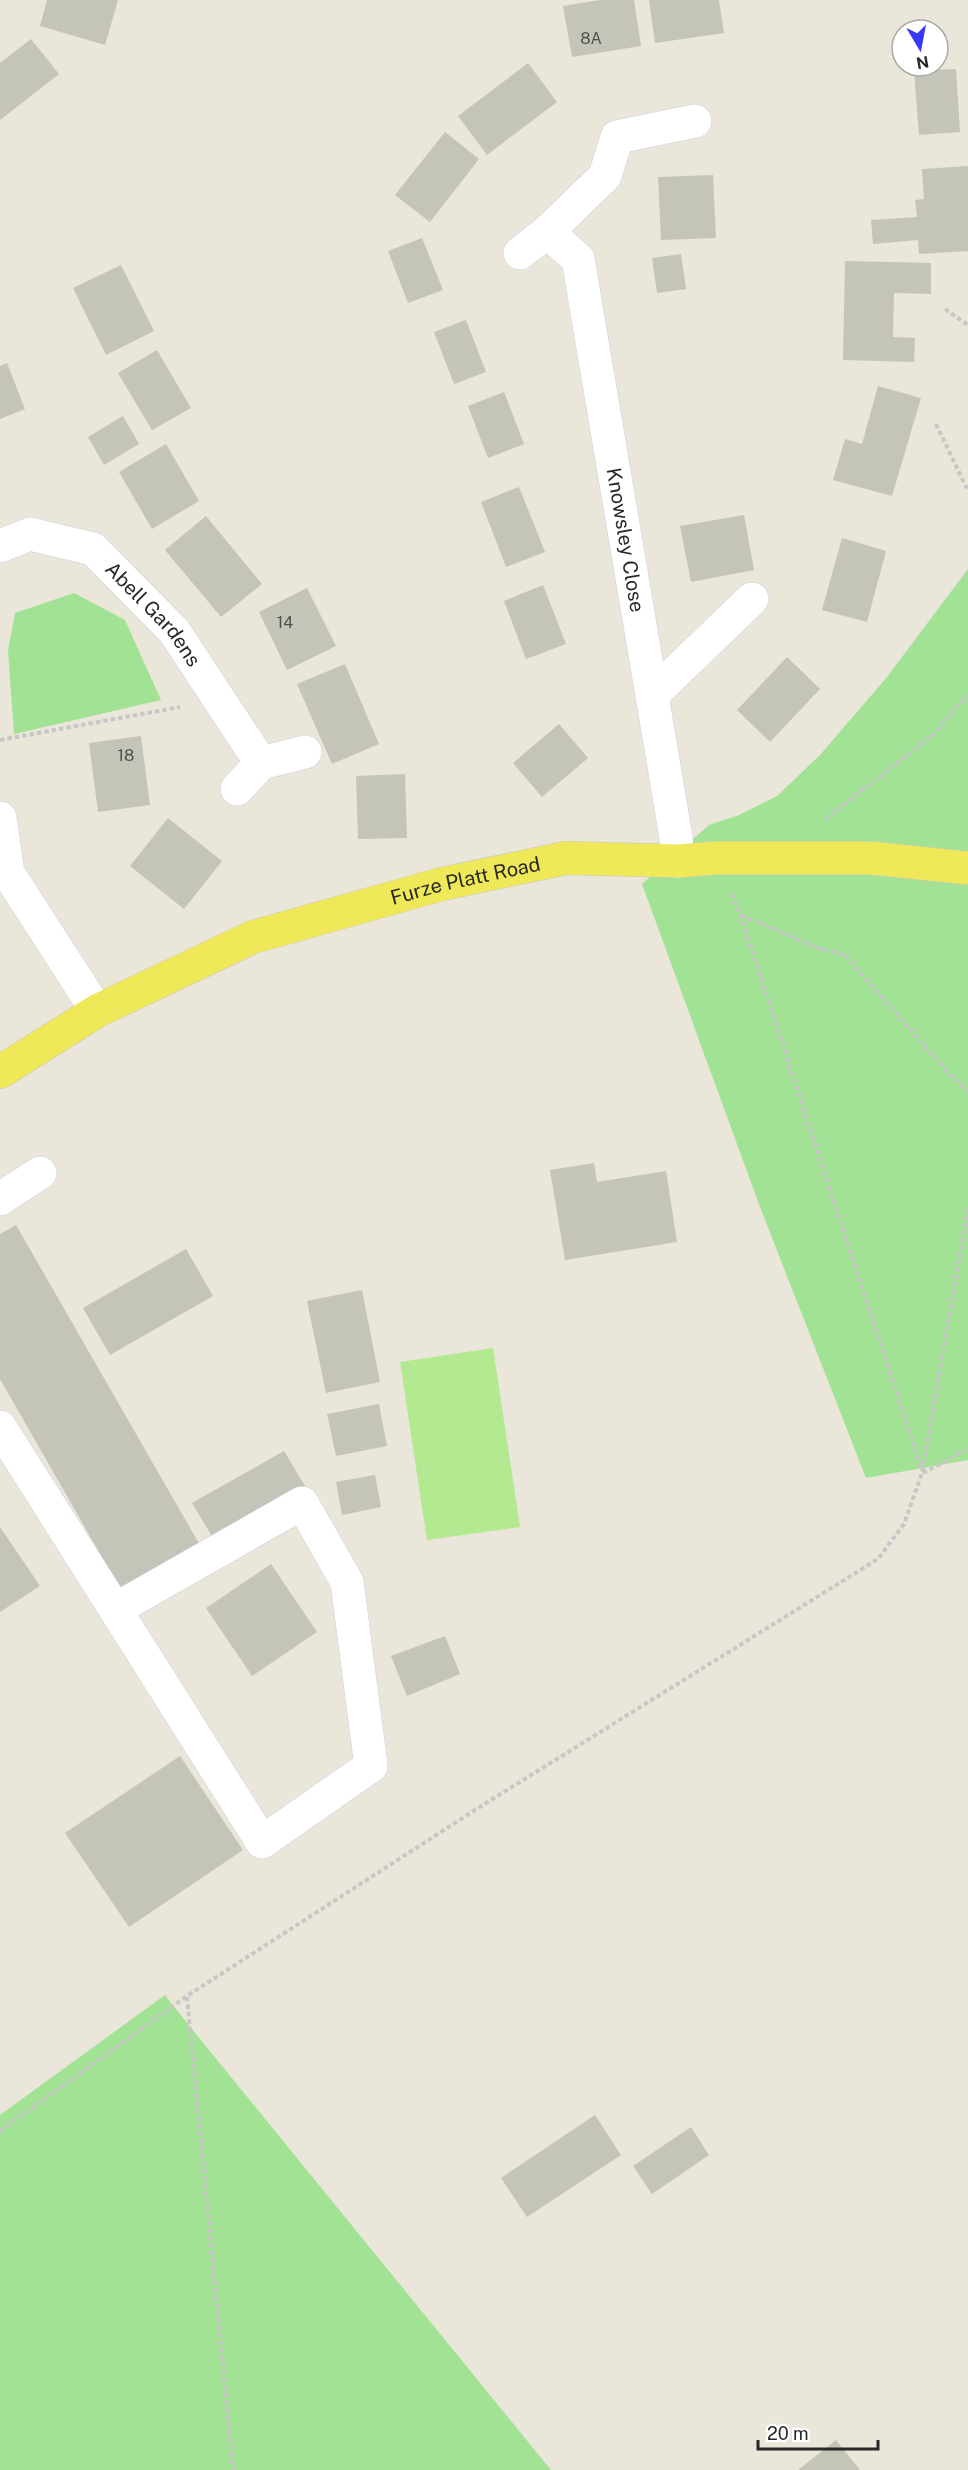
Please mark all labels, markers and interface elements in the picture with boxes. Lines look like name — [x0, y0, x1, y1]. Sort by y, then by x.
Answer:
north arrow — [890, 18, 950, 78]
house number: 8A — [580, 29, 602, 48]
text: N — [915, 52, 930, 73]
street label: Knowsley Close — [602, 466, 650, 614]
street label: Abell Gardens — [100, 557, 206, 671]
house number: 14 — [277, 613, 293, 632]
house number: 18 — [118, 746, 134, 765]
street label: Furze Platt Road — [388, 852, 542, 910]
scale bar — [758, 2413, 878, 2451]
text: 20 m — [767, 2423, 809, 2444]

